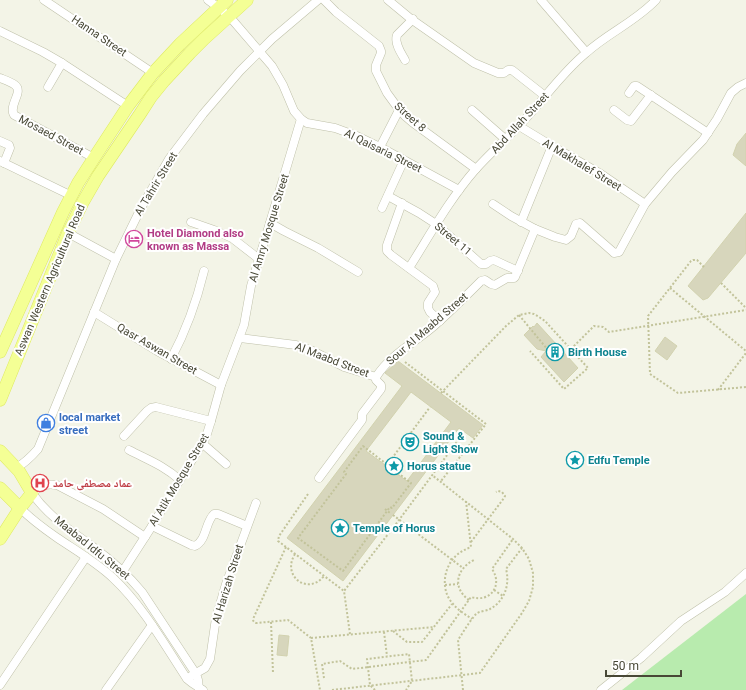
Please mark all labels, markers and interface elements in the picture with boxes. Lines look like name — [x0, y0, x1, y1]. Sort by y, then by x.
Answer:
street label: Hanna Street — [69, 13, 129, 59]
street label: Abd Allah Street — [488, 90, 552, 156]
street label: Street 8 — [392, 99, 428, 135]
street label: Mosaed Street — [16, 113, 86, 158]
street label: Al Qaisaria Street — [342, 127, 424, 176]
street label: Al Makhalef Street — [540, 136, 624, 194]
street label: Al Tahrir Street — [132, 149, 180, 218]
street label: Al Amry Mosque Street — [246, 172, 292, 284]
street label: Aswan Western Agricultural Road — [12, 202, 88, 358]
street label: Street 11 — [432, 220, 474, 258]
place label: Hotel Diamond also known as Massa — [147, 227, 244, 253]
hotel icon: Hotel Diamond also known as Massa — [124, 229, 144, 249]
street label: Sour Al Maabd Street — [384, 290, 471, 368]
street label: Qasr Aswan Street — [115, 321, 200, 377]
street label: Al Maabd Street — [293, 340, 371, 380]
building icon: Birth House — [545, 342, 565, 362]
place label: Birth House — [568, 346, 627, 359]
place label: local market street — [59, 411, 121, 437]
shop icon: local market street — [36, 413, 56, 433]
place label: Sound & Light Show — [423, 430, 478, 456]
street label: Al Atik Mosque Street — [146, 431, 212, 529]
theatre icon: Sound & Light Show — [400, 432, 420, 452]
place icon: Edfu Temple — [565, 450, 585, 470]
place label: Edfu Temple — [588, 454, 650, 467]
place icon: Horus statue — [384, 456, 404, 476]
place label: Horus statue — [407, 460, 471, 473]
hospital icon: عماد مصطفى حامد — [30, 473, 50, 493]
place label: عماد مصطفى حامد — [53, 477, 132, 491]
street label: Maabad Idfu Street — [52, 514, 133, 583]
place icon: Temple of Horus — [330, 518, 350, 538]
place label: Temple of Horus — [353, 522, 436, 535]
street label: Al Harizah Street — [210, 542, 246, 625]
scale bar — [606, 652, 681, 678]
text: 50 m — [612, 659, 639, 673]

